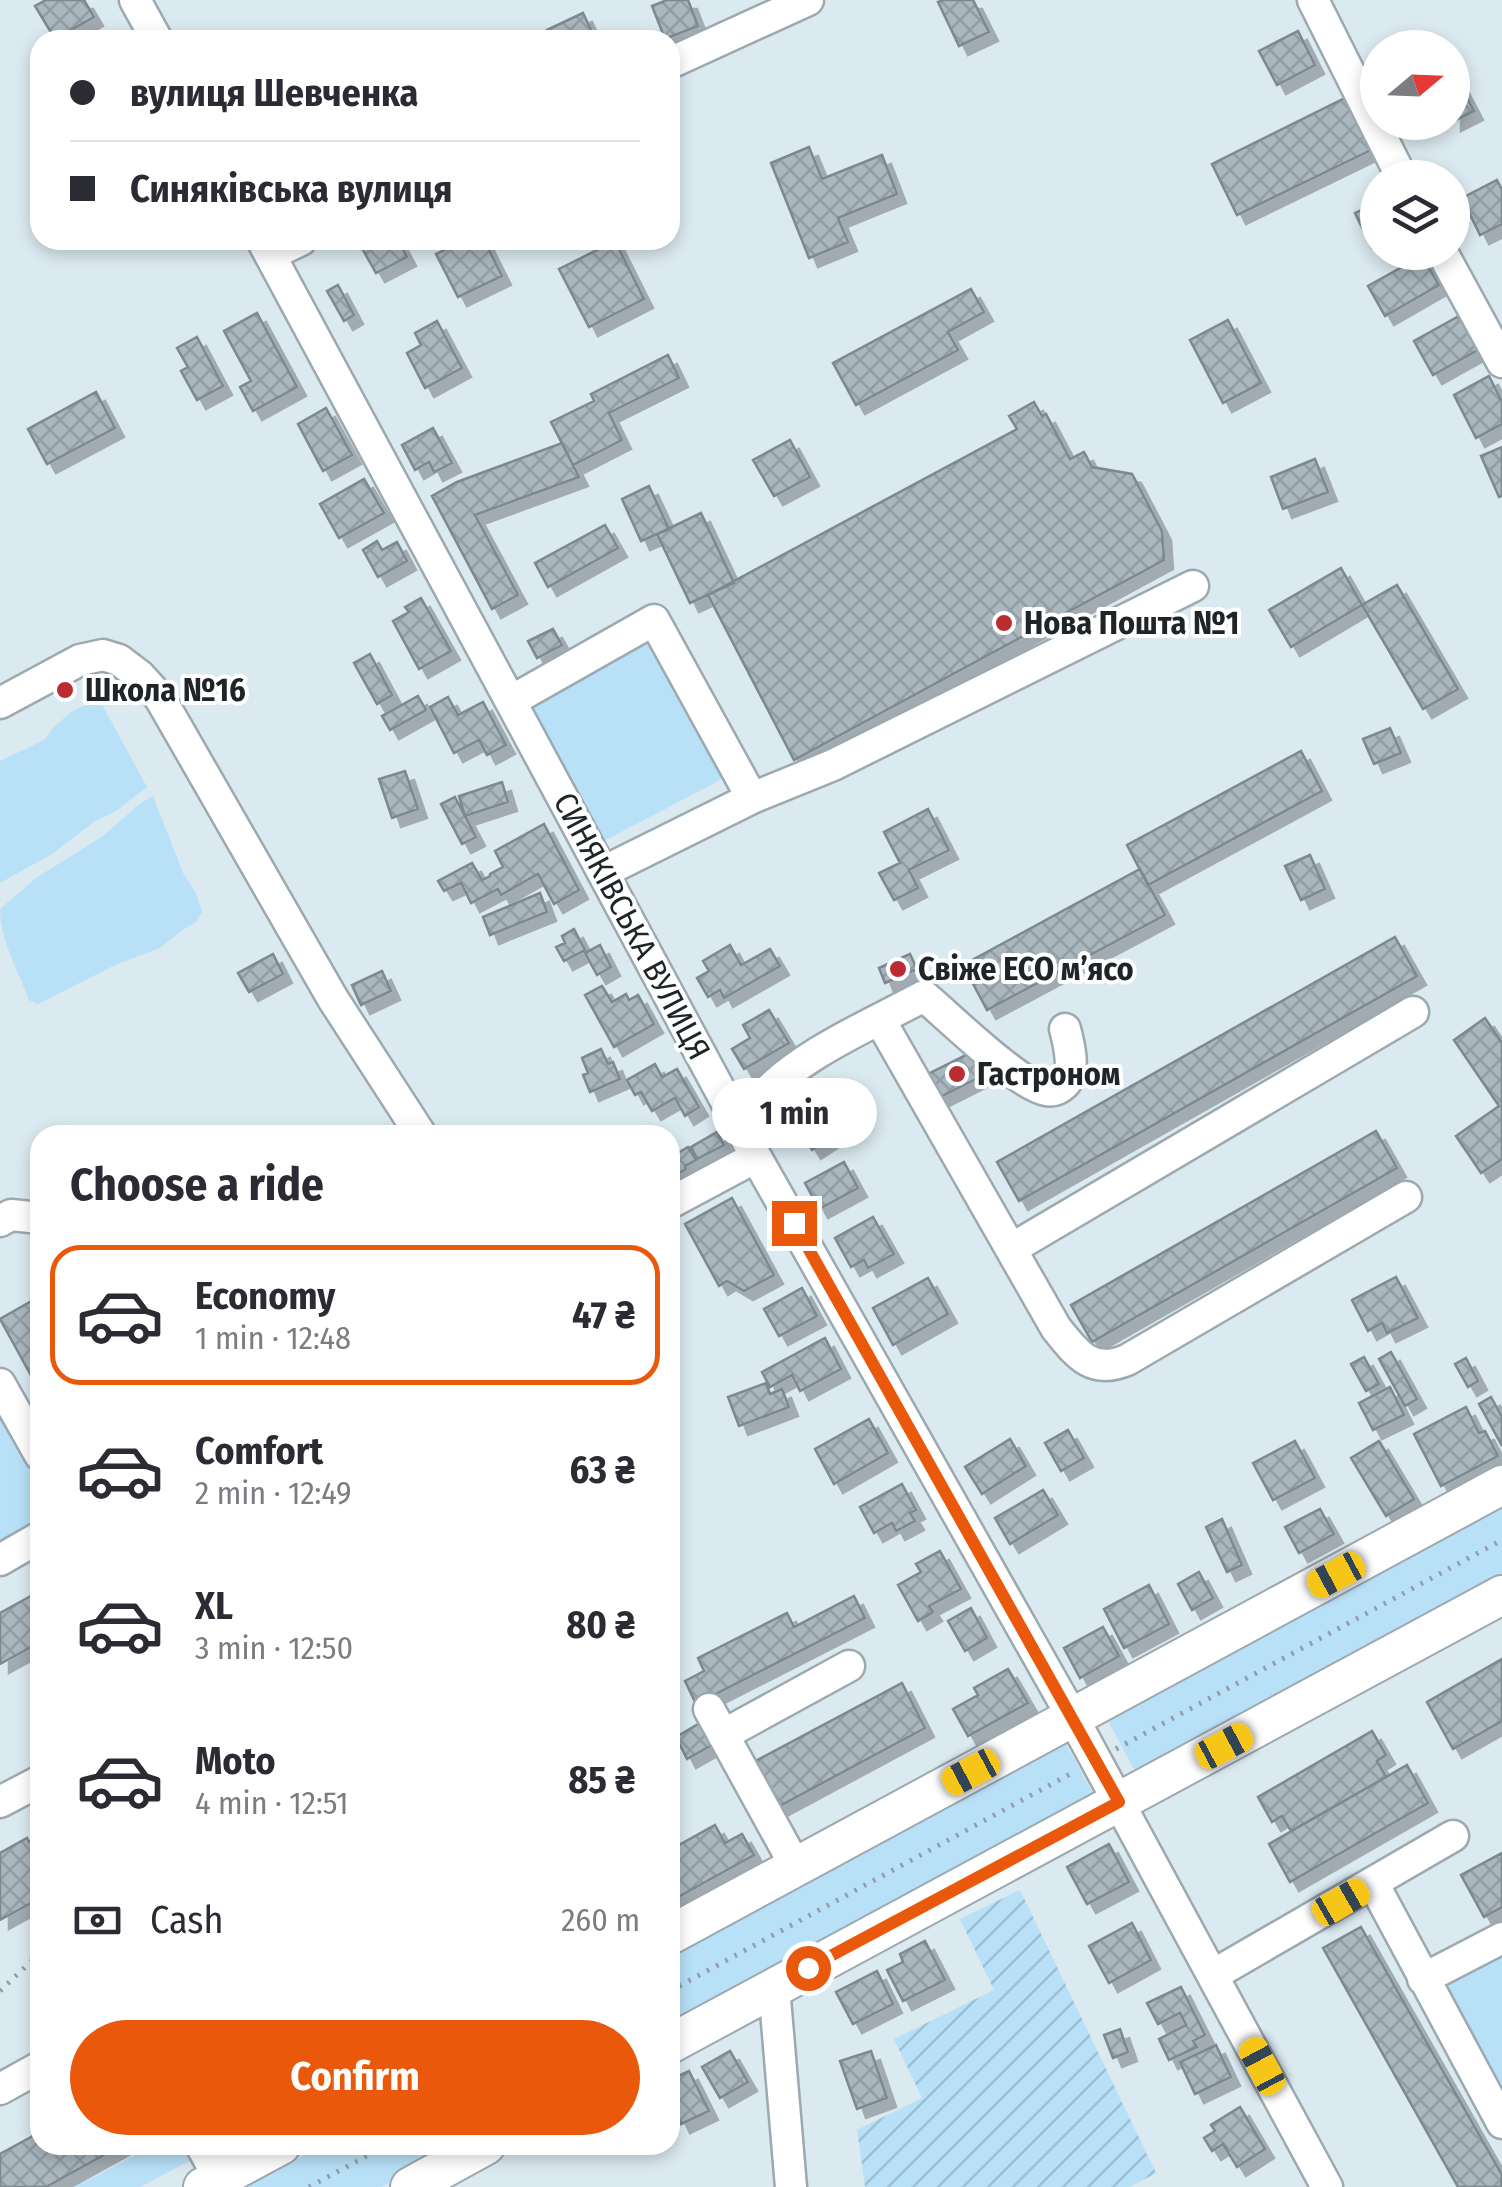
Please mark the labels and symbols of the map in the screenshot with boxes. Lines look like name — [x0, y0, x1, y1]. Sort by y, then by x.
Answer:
north arrow — [1360, 30, 1470, 140]
place label: Нова Пошта №1 — [1024, 604, 1239, 642]
marker: Нова Пошта №1 — [993, 612, 1015, 634]
place label: Школа №16 — [85, 671, 246, 709]
marker: Школа №16 — [54, 679, 76, 701]
street label: СИНЯКІВСЬКА ВУЛИЦЯ — [546, 786, 718, 1066]
place label: Свіже ECO м’ясо — [918, 950, 1134, 988]
marker: Свіже ECO м’ясо — [887, 958, 909, 980]
place label: Гастроном — [977, 1055, 1120, 1093]
marker: Гастроном — [946, 1063, 968, 1085]
callout: 1 min — [712, 1078, 876, 1148]
route end — [772, 1201, 817, 1246]
car — [1302, 1548, 1370, 1602]
car — [1190, 1719, 1258, 1773]
car — [937, 1745, 1005, 1799]
car — [1308, 1874, 1374, 1930]
route start — [786, 1946, 831, 1991]
car — [1235, 2032, 1289, 2100]

